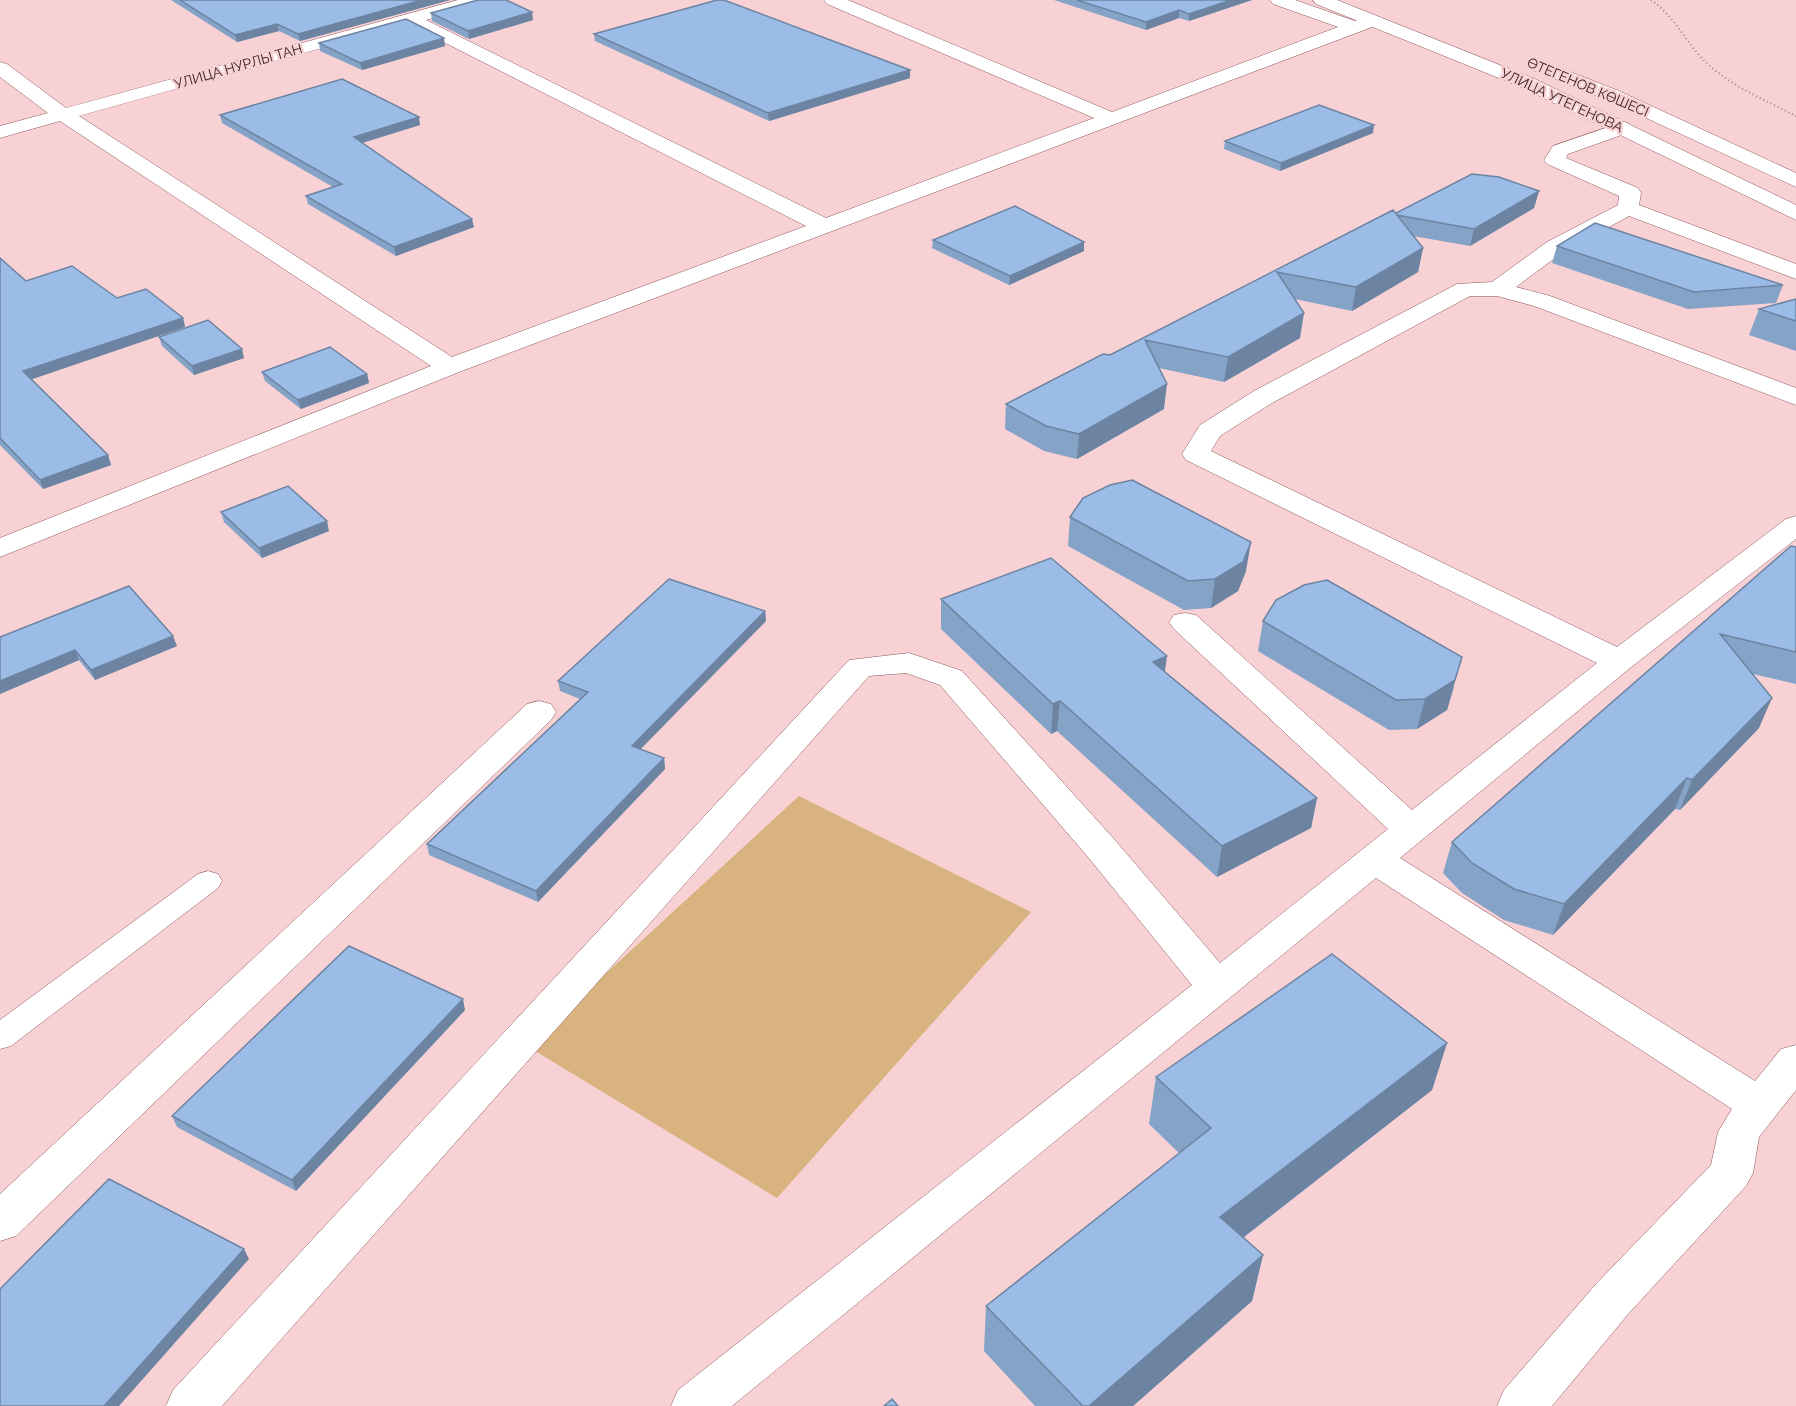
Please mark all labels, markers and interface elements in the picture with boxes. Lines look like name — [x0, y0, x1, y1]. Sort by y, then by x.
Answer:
street label: УЛИЦА НУРЛЫ ТАН — [172, 40, 304, 92]
street label: ӨТЕГЕНОВ КӨШЕСІ — [1525, 54, 1651, 120]
street label: УЛИЦА УТЕГЕНОВА — [1498, 65, 1626, 136]

